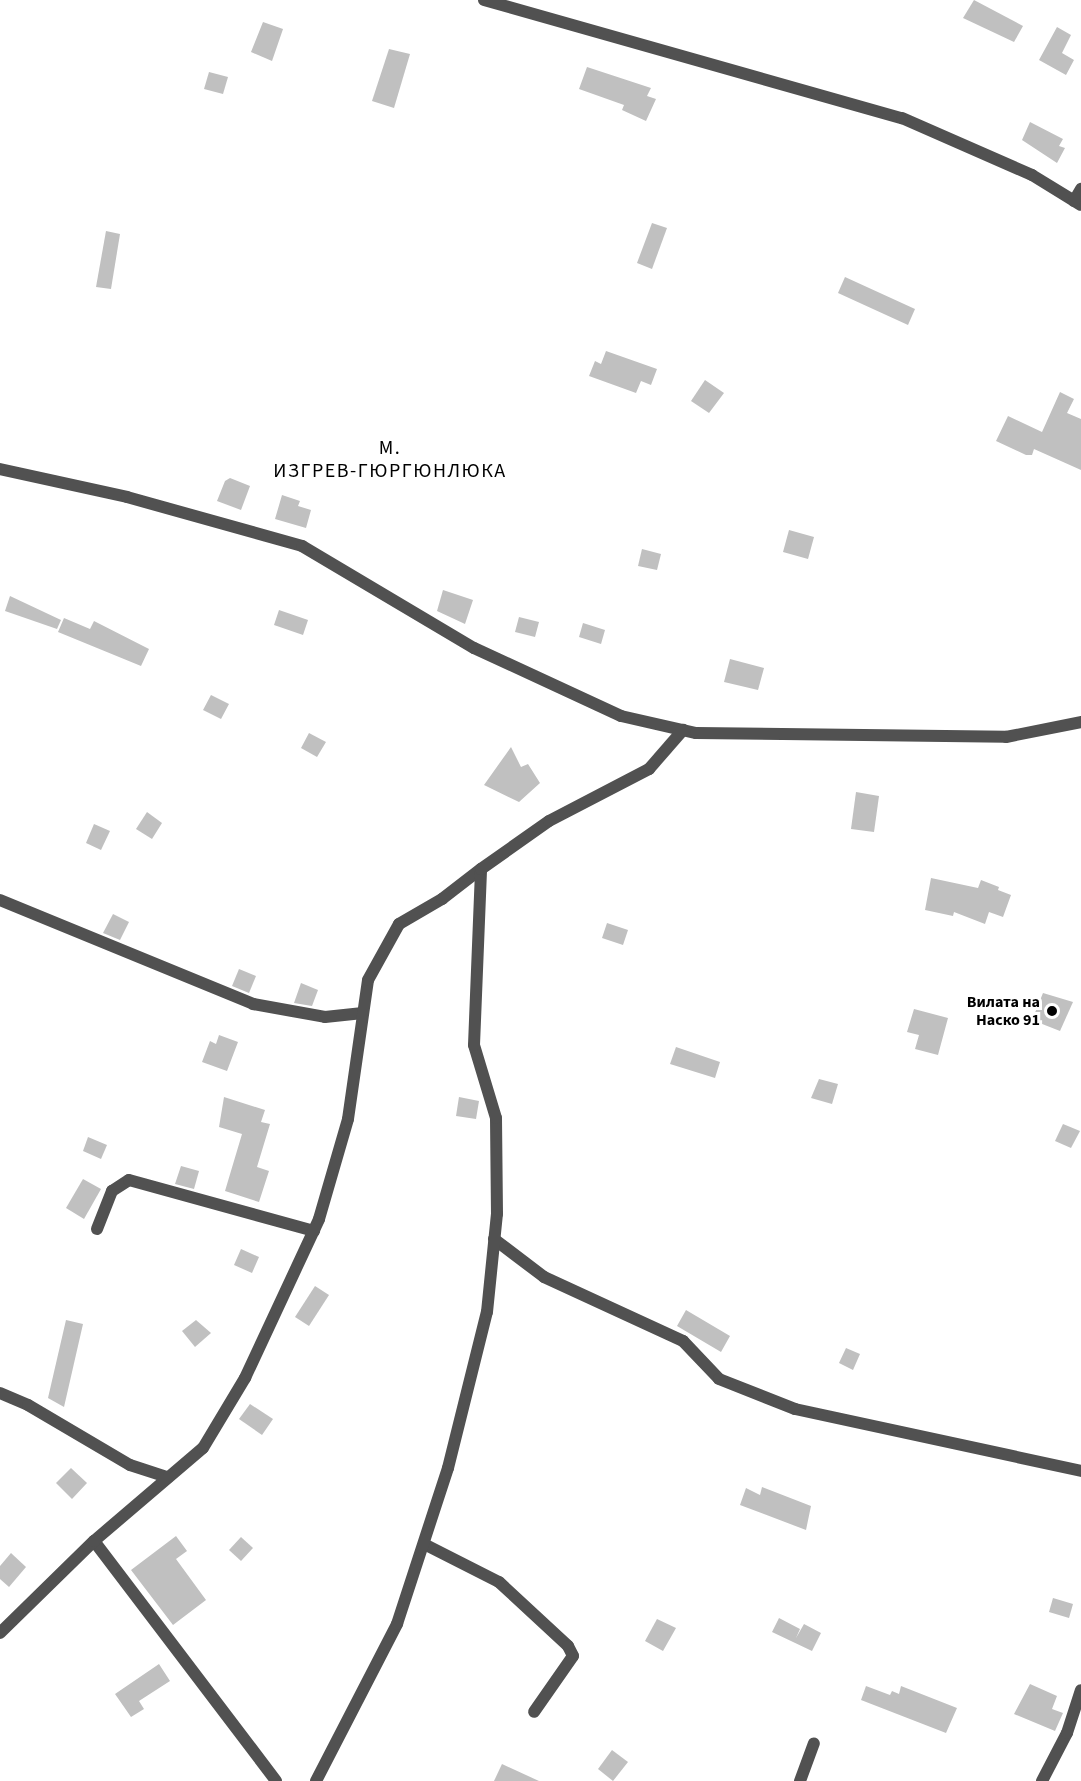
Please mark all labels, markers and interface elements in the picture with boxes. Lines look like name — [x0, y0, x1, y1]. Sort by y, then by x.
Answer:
district label: М. ИЗГРЕВ-ГЮРГЮНЛЮКА — [273, 437, 507, 484]
place label: Вилата на Наско 91 — [967, 992, 1040, 1030]
marker: Вилата на Наско 91 — [1045, 1004, 1059, 1018]

